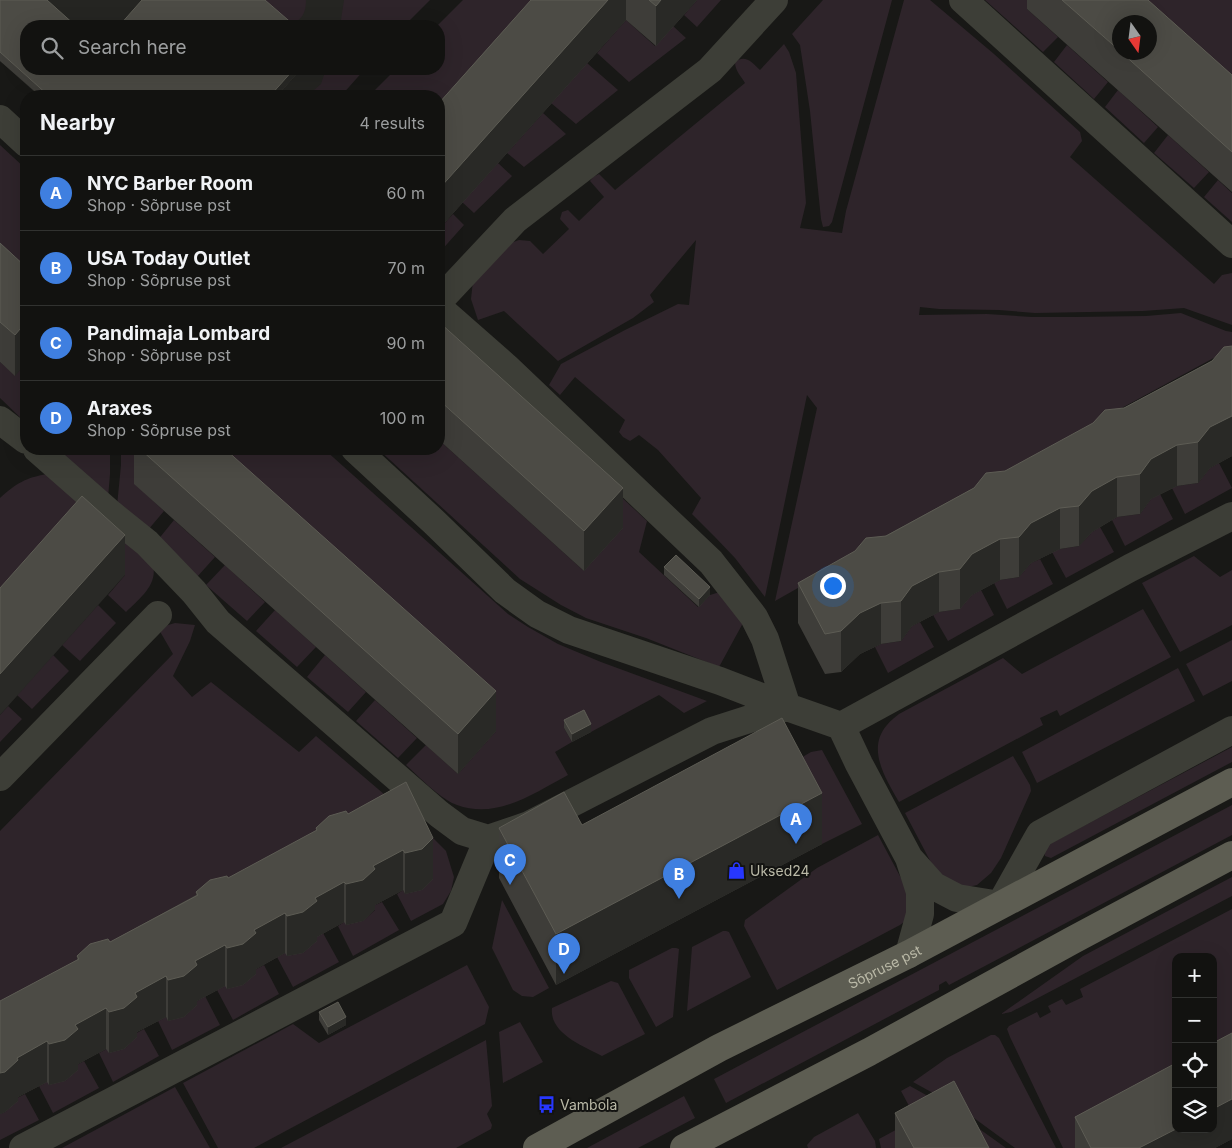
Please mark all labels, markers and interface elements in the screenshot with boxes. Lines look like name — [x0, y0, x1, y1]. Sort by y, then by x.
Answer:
north arrow — [1112, 15, 1157, 60]
search box — [20, 20, 445, 75]
icon: search — [38, 34, 66, 62]
text: Search here — [78, 36, 187, 59]
text: Nearby — [40, 110, 115, 135]
text: 4 results — [360, 113, 425, 133]
text: NYC Barber Room — [87, 172, 253, 195]
text: A — [50, 183, 62, 203]
text: 60 m — [386, 183, 425, 203]
text: Shop · Sõpruse pst — [87, 195, 231, 215]
text: USA Today Outlet — [87, 247, 250, 270]
text: B — [51, 258, 61, 278]
text: 70 m — [388, 258, 425, 278]
text: Shop · Sõpruse pst — [87, 270, 231, 290]
text: Pandimaja Lombard — [87, 322, 270, 345]
text: C — [50, 333, 62, 353]
text: 90 m — [386, 333, 425, 353]
text: Shop · Sõpruse pst — [87, 345, 231, 365]
text: Araxes — [87, 397, 152, 420]
text: D — [50, 408, 62, 428]
text: 100 m — [380, 408, 425, 428]
text: Shop · Sõpruse pst — [87, 420, 231, 440]
your location — [820, 573, 846, 599]
pin: A — [780, 803, 812, 844]
pin: C — [494, 844, 526, 885]
pin: B — [663, 858, 695, 899]
shop icon: Uksed24 — [726, 860, 746, 880]
place label: Uksed24 — [750, 862, 810, 879]
pin: D — [548, 933, 580, 974]
street label: Sõpruse pst — [845, 941, 924, 992]
map controls — [1172, 953, 1217, 1133]
button: + — [1172, 953, 1217, 998]
button: − — [1172, 998, 1217, 1043]
button: locate — [1172, 1043, 1217, 1088]
button: layers — [1172, 1088, 1217, 1133]
bus stop icon: Vambola — [536, 1094, 556, 1114]
place label: Vambola — [560, 1096, 617, 1113]

